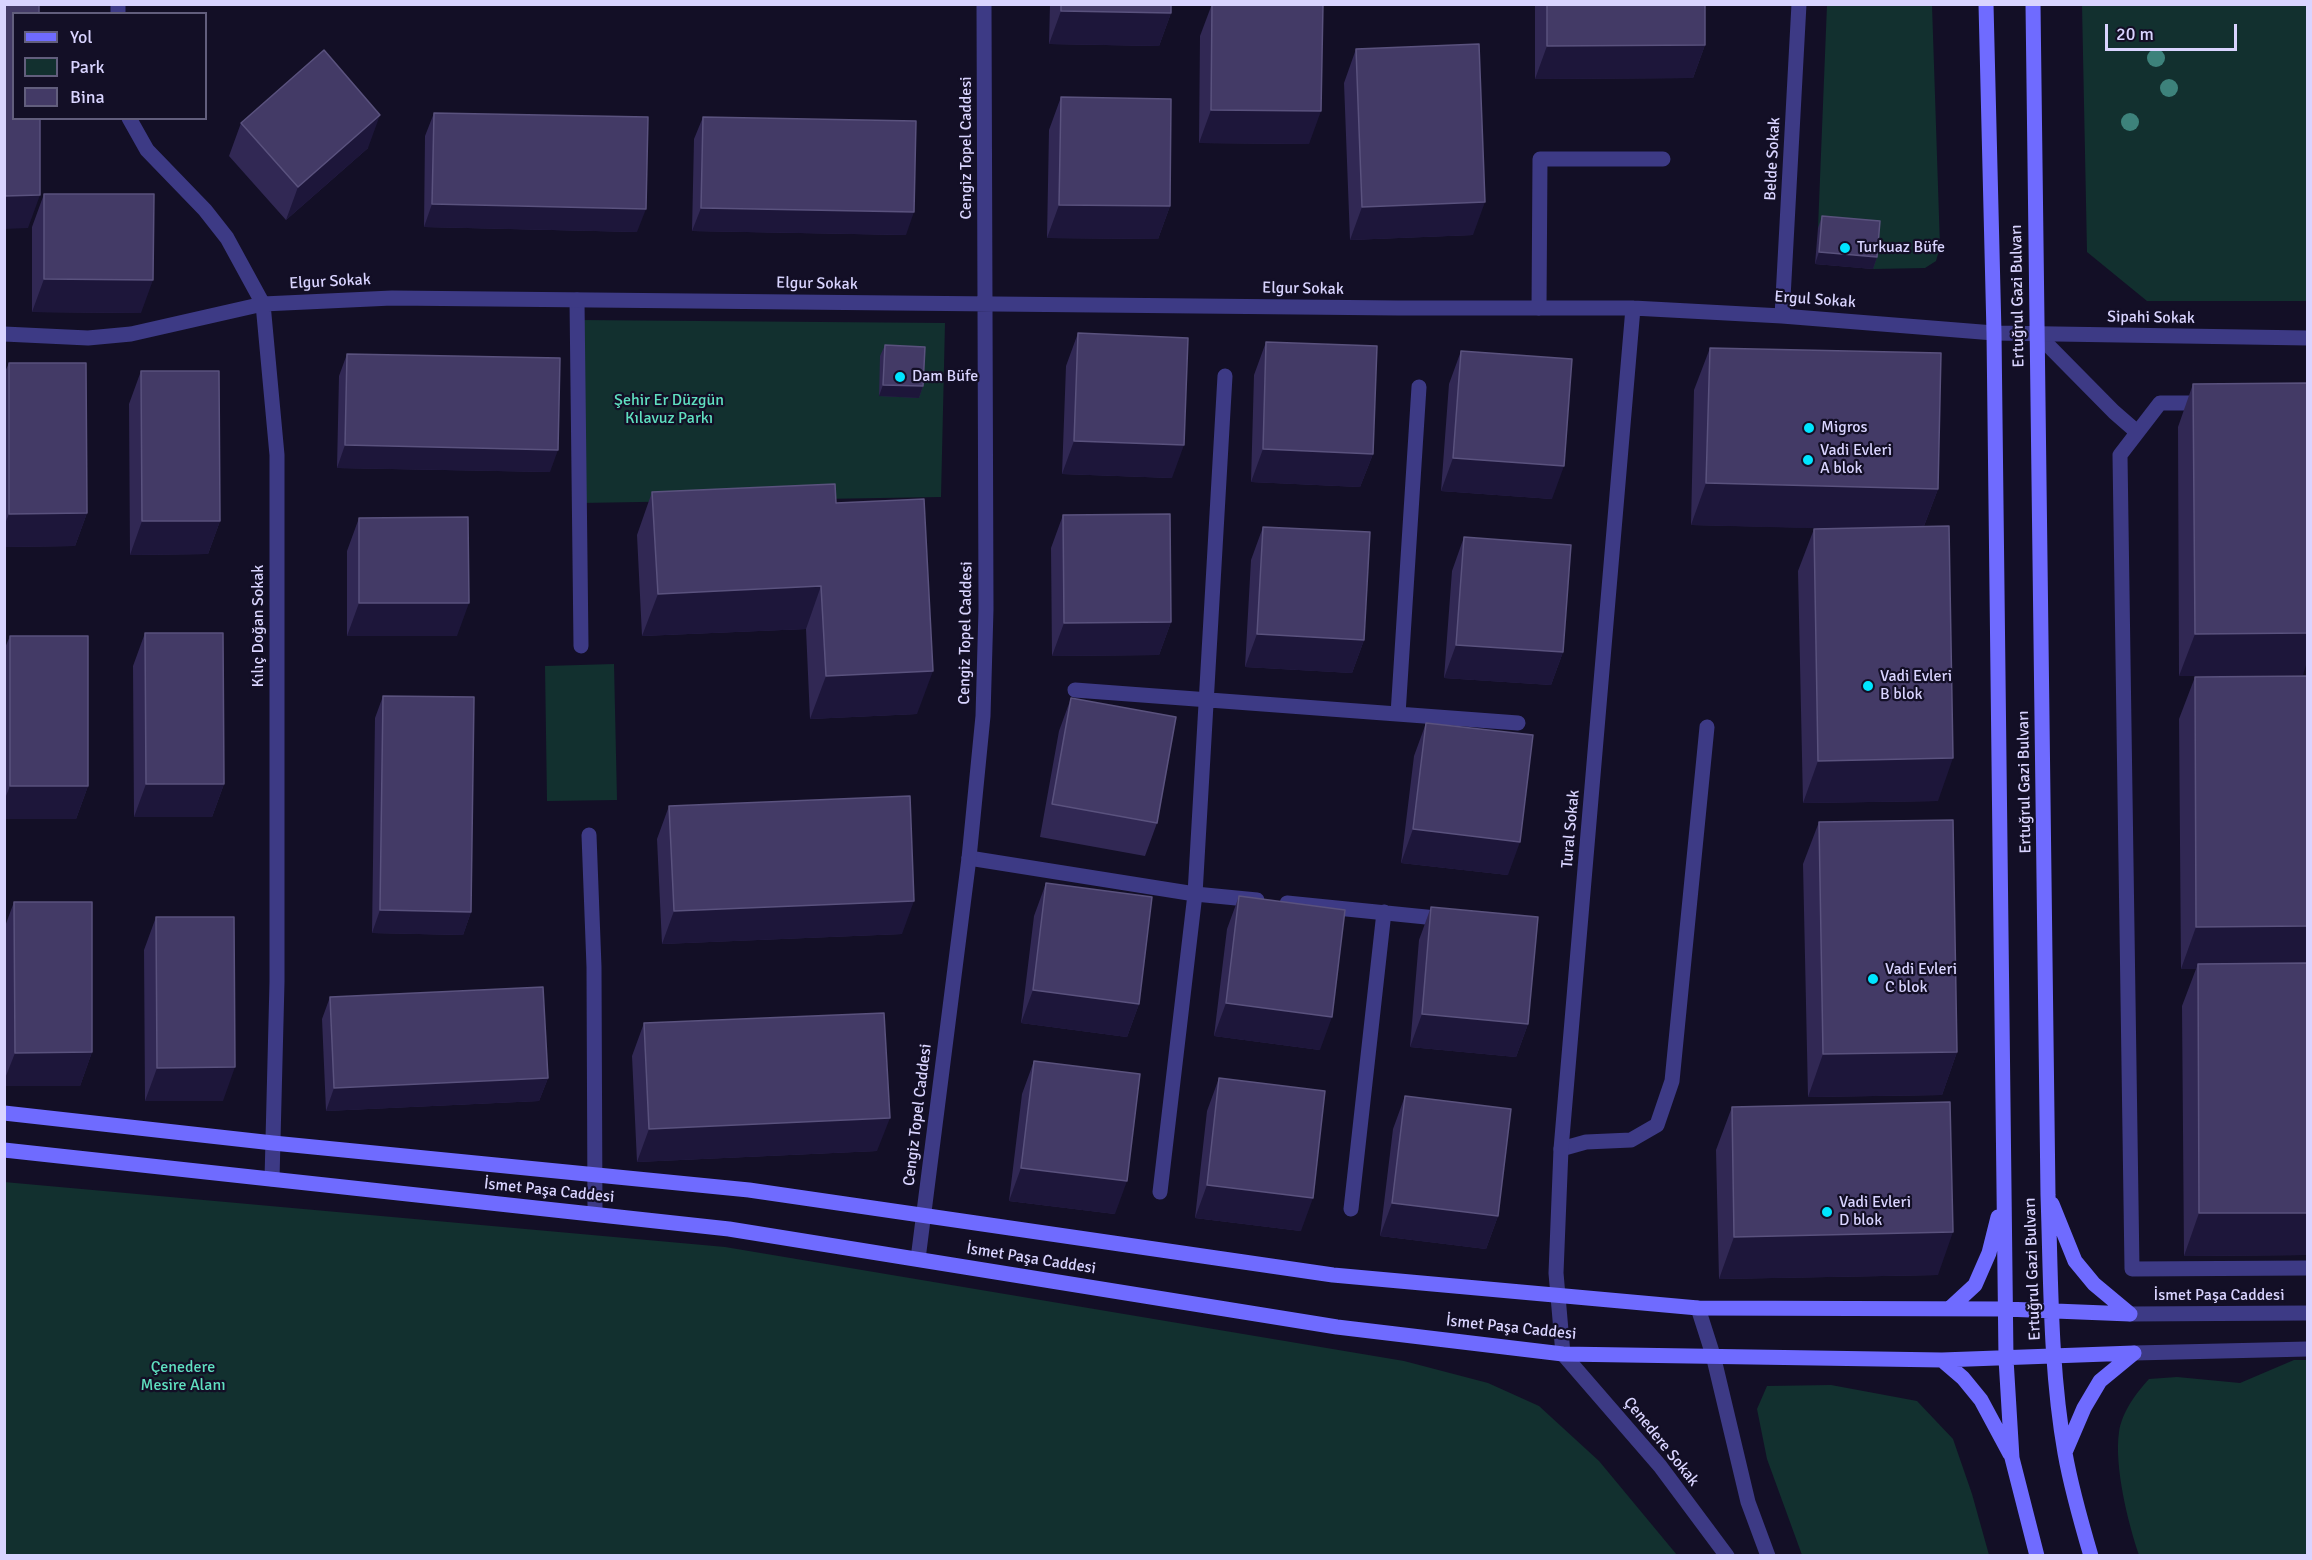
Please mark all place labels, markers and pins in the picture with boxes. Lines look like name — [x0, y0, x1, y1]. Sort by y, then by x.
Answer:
place label: Turkuaz Büfe — [1857, 238, 1945, 258]
marker: Turkuaz Büfe — [1838, 241, 1852, 255]
place label: Dam Büfe — [912, 367, 978, 387]
marker: Dam Büfe — [893, 370, 907, 384]
place label: Migros — [1821, 418, 1868, 438]
marker: Migros — [1802, 421, 1816, 435]
place label: Vadi Evleri A blok — [1820, 441, 1892, 479]
marker: Vadi Evleri A blok — [1801, 453, 1815, 467]
place label: Vadi Evleri B blok — [1880, 667, 1952, 705]
marker: Vadi Evleri B blok — [1861, 679, 1875, 693]
place label: Vadi Evleri C blok — [1885, 960, 1957, 998]
marker: Vadi Evleri C blok — [1866, 972, 1880, 986]
place label: Vadi Evleri D blok — [1839, 1193, 1911, 1231]
marker: Vadi Evleri D blok — [1820, 1205, 1834, 1219]

